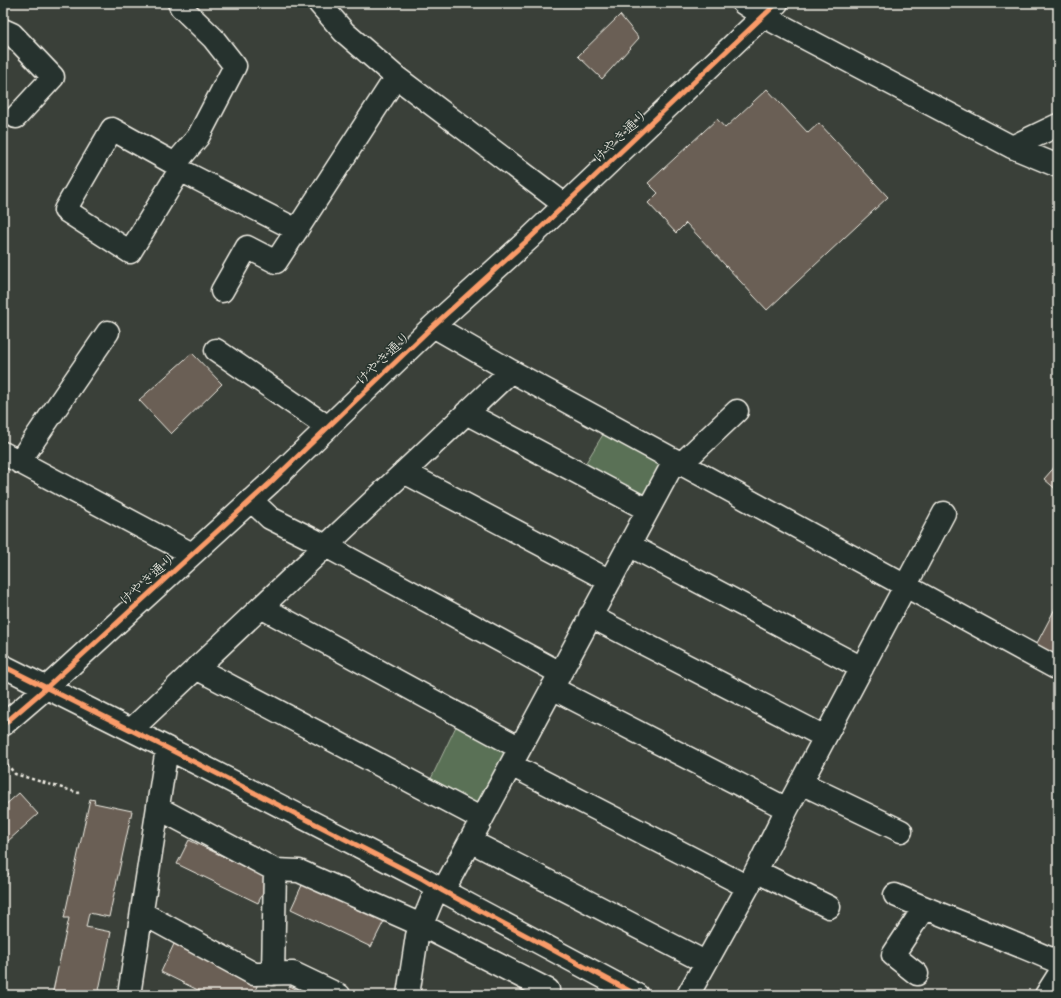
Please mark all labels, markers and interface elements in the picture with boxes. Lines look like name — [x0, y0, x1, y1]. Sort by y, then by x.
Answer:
street label: けやき通り — [589, 105, 654, 169]
street label: けやき通り — [352, 327, 417, 391]
street label: けやき通り — [115, 549, 181, 611]

